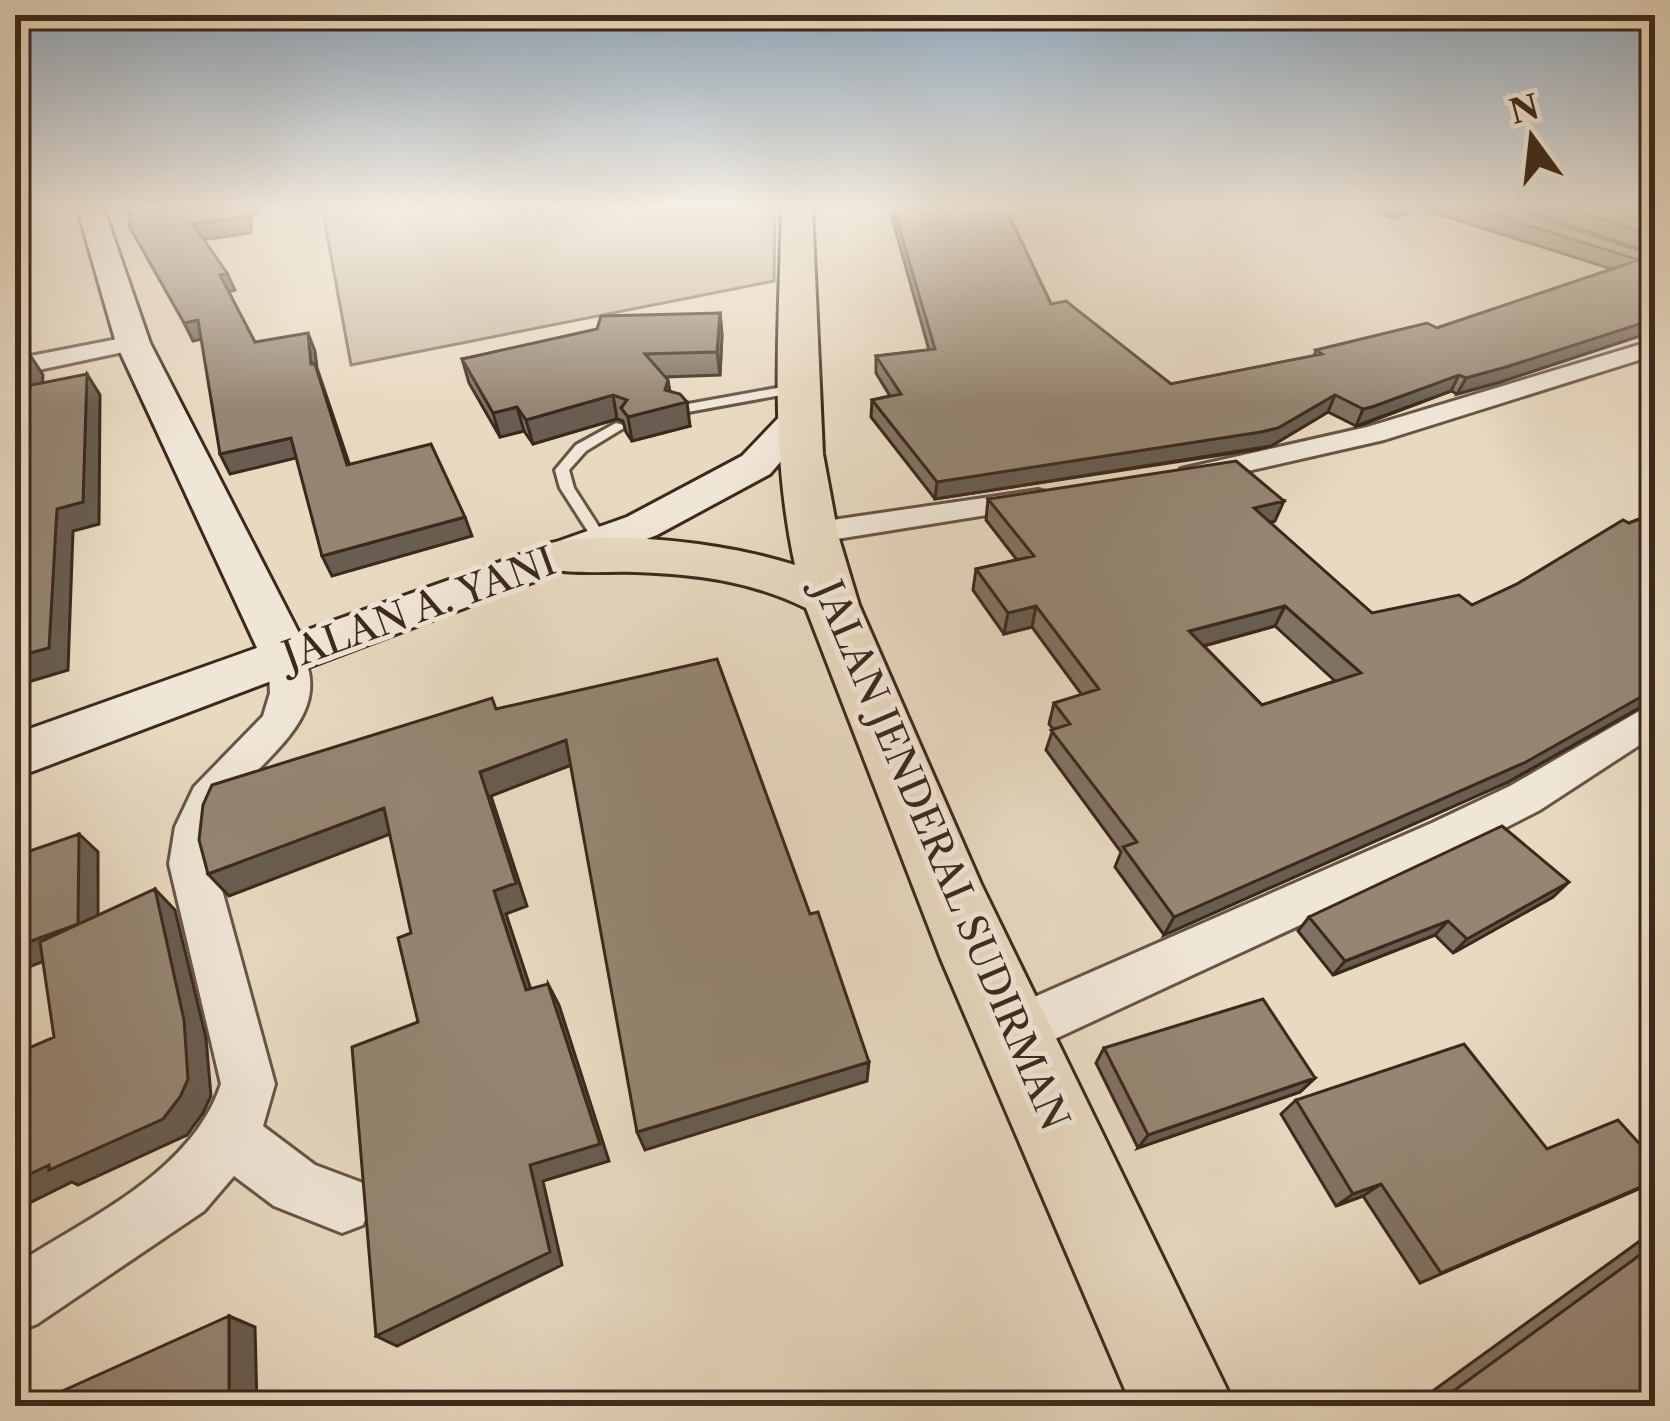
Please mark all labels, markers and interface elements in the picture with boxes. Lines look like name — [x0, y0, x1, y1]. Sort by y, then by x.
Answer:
north arrow — [1472, 78, 1592, 198]
text: N — [1505, 86, 1544, 133]
street label: JALAN A. YANI — [270, 536, 562, 682]
street label: JALAN JENDERAL SUDIRMAN — [802, 568, 1080, 1137]

